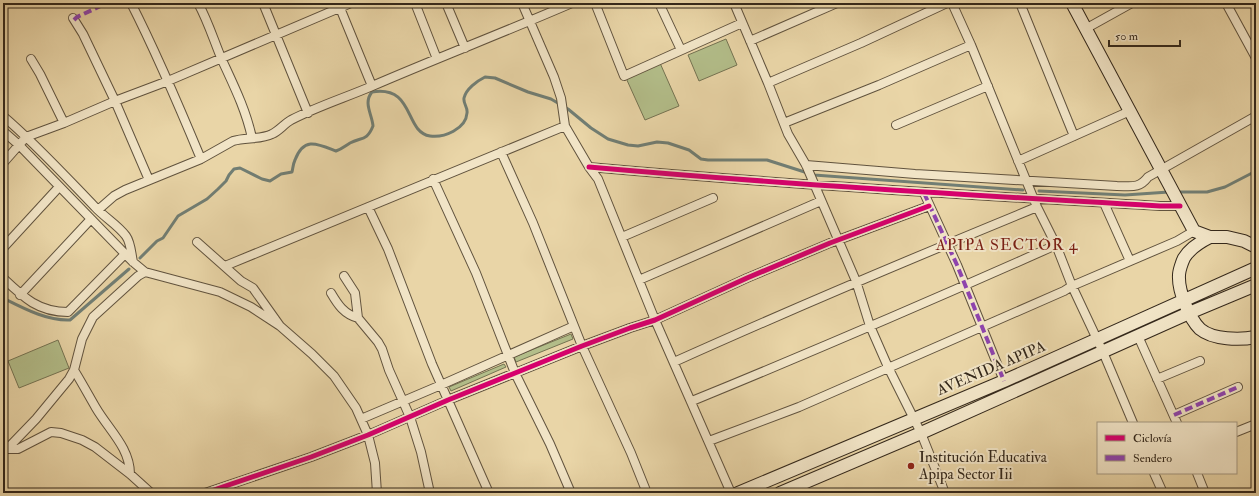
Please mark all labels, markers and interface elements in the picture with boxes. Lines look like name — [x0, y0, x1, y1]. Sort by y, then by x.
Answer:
scale bar — [1109, 22, 1180, 48]
text: 50 m — [1115, 29, 1139, 44]
district label: APIPA SECTOR 4 — [935, 235, 1079, 255]
street label: AVENIDA APIPA — [933, 337, 1049, 400]
legend — [1097, 422, 1237, 474]
text: Ciclovía — [1133, 431, 1173, 446]
place label: Institución Educativa Apipa Sector Iii — [918, 448, 1048, 485]
text: Sendero — [1133, 451, 1172, 466]
marker: Institución Educativa Apipa Sector Iii — [906, 461, 916, 471]

